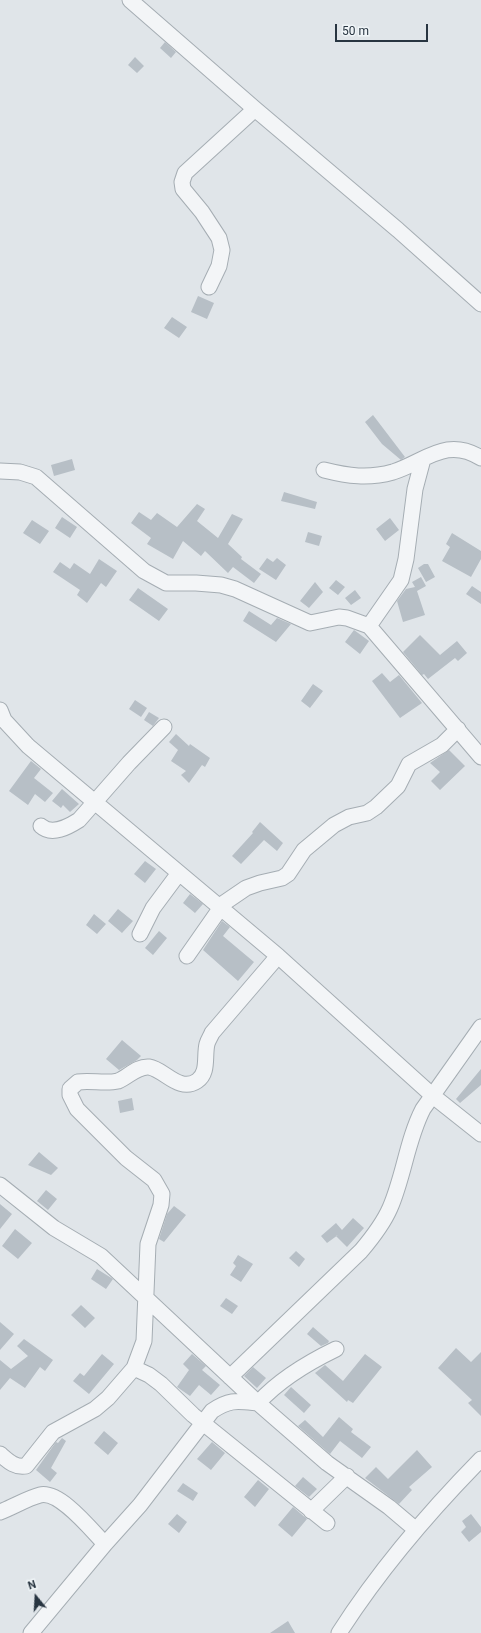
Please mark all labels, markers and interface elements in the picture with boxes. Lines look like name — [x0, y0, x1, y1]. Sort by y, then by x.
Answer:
scale bar — [337, 16, 430, 42]
text: 50 m — [342, 24, 369, 38]
north arrow — [16, 1577, 56, 1617]
text: N — [26, 1578, 38, 1592]

